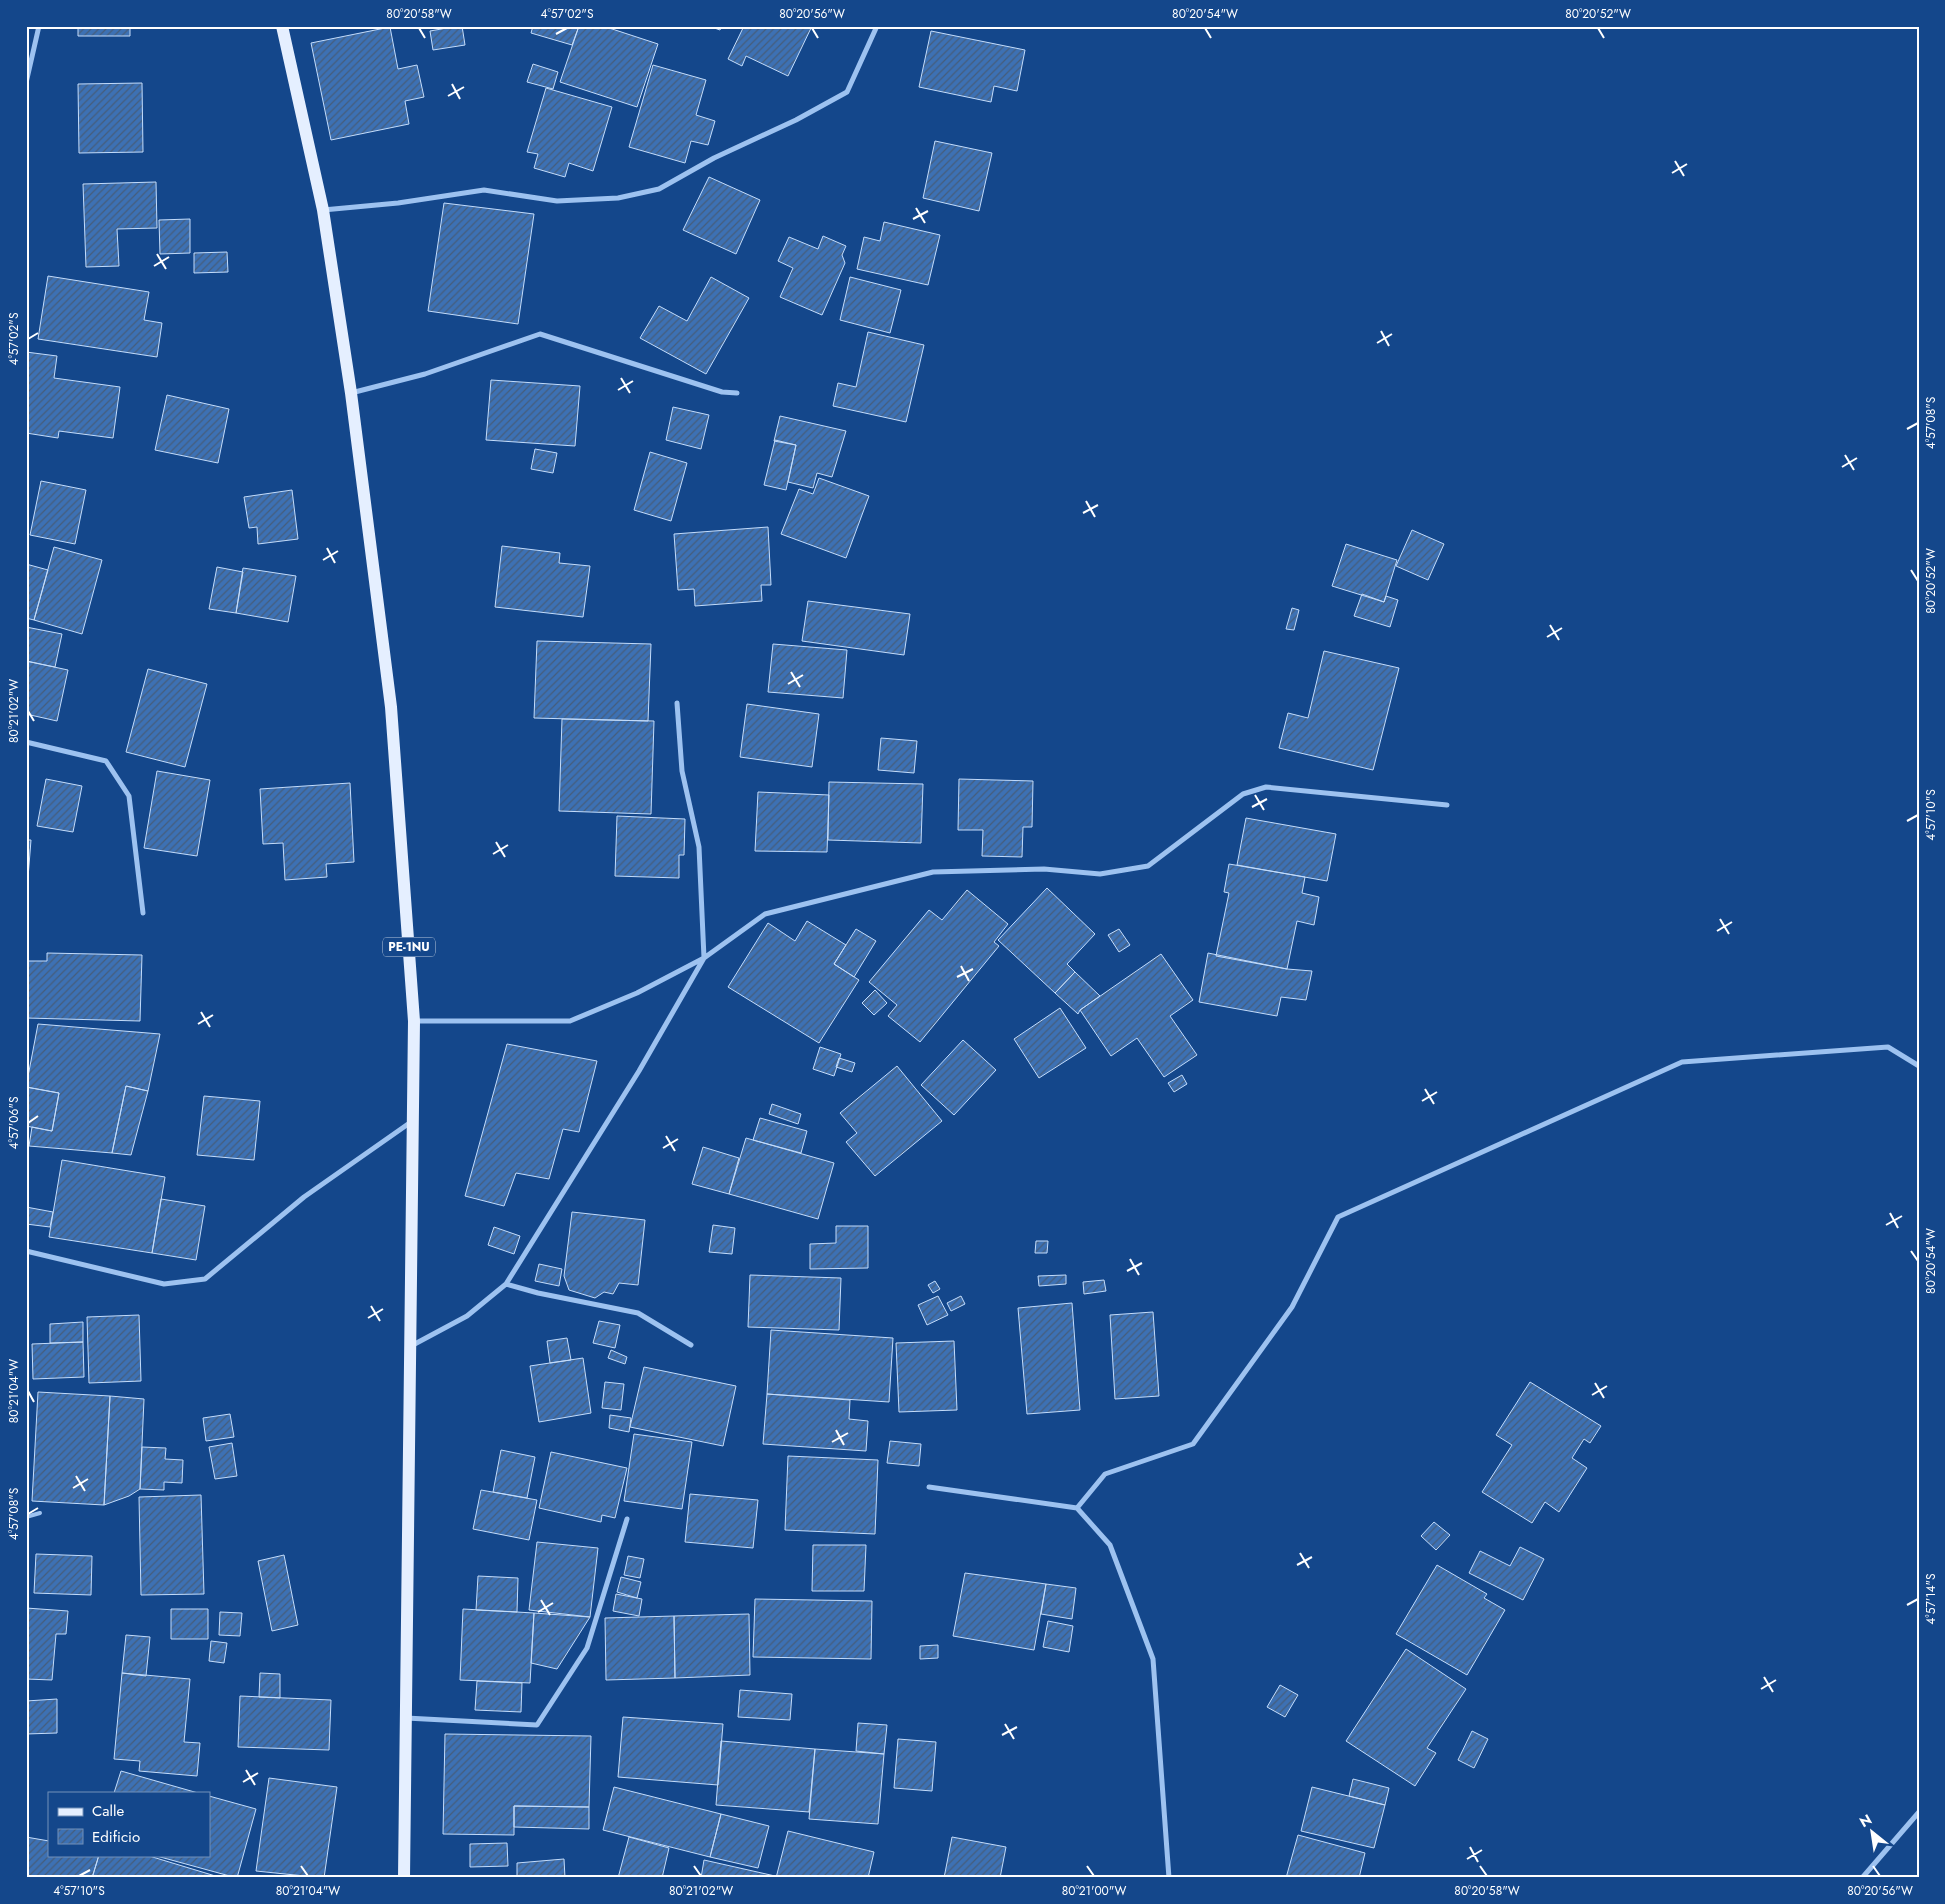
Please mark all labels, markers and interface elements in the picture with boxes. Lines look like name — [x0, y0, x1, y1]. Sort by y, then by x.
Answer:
text: 80°20'58"W — [386, 5, 452, 23]
text: 4°57'02"S — [540, 5, 594, 23]
text: 80°20'56"W — [779, 5, 845, 23]
text: 80°20'54"W — [1172, 5, 1238, 23]
text: 80°20'52"W — [1565, 5, 1631, 23]
text: 4°57'02"S — [5, 312, 23, 366]
text: 4°57'08"S — [1922, 396, 1940, 449]
text: 80°20'52"W — [1922, 548, 1940, 614]
text: 80°21'02"W — [5, 679, 23, 743]
text: 4°57'10"S — [1922, 789, 1940, 841]
road number: PE-1NU — [383, 938, 435, 956]
text: 4°57'06"S — [5, 1096, 23, 1150]
text: 80°20'54"W — [1922, 1228, 1940, 1294]
text: 80°21'04"W — [5, 1359, 23, 1423]
text: 4°57'08"S — [5, 1487, 23, 1540]
text: 4°57'14"S — [1922, 1573, 1940, 1625]
legend — [48, 1792, 210, 1856]
text: Calle — [92, 1800, 124, 1822]
north arrow — [1848, 1806, 1898, 1856]
text: N — [1856, 1809, 1875, 1832]
text: Edificio — [92, 1826, 140, 1848]
text: 4°57'10"S — [53, 1882, 105, 1900]
text: 80°21'04"W — [276, 1882, 340, 1900]
text: 80°21'02"W — [669, 1882, 733, 1900]
text: 80°21'00"W — [1062, 1882, 1126, 1900]
text: 80°20'58"W — [1454, 1882, 1520, 1900]
text: 80°20'56"W — [1847, 1882, 1913, 1900]

